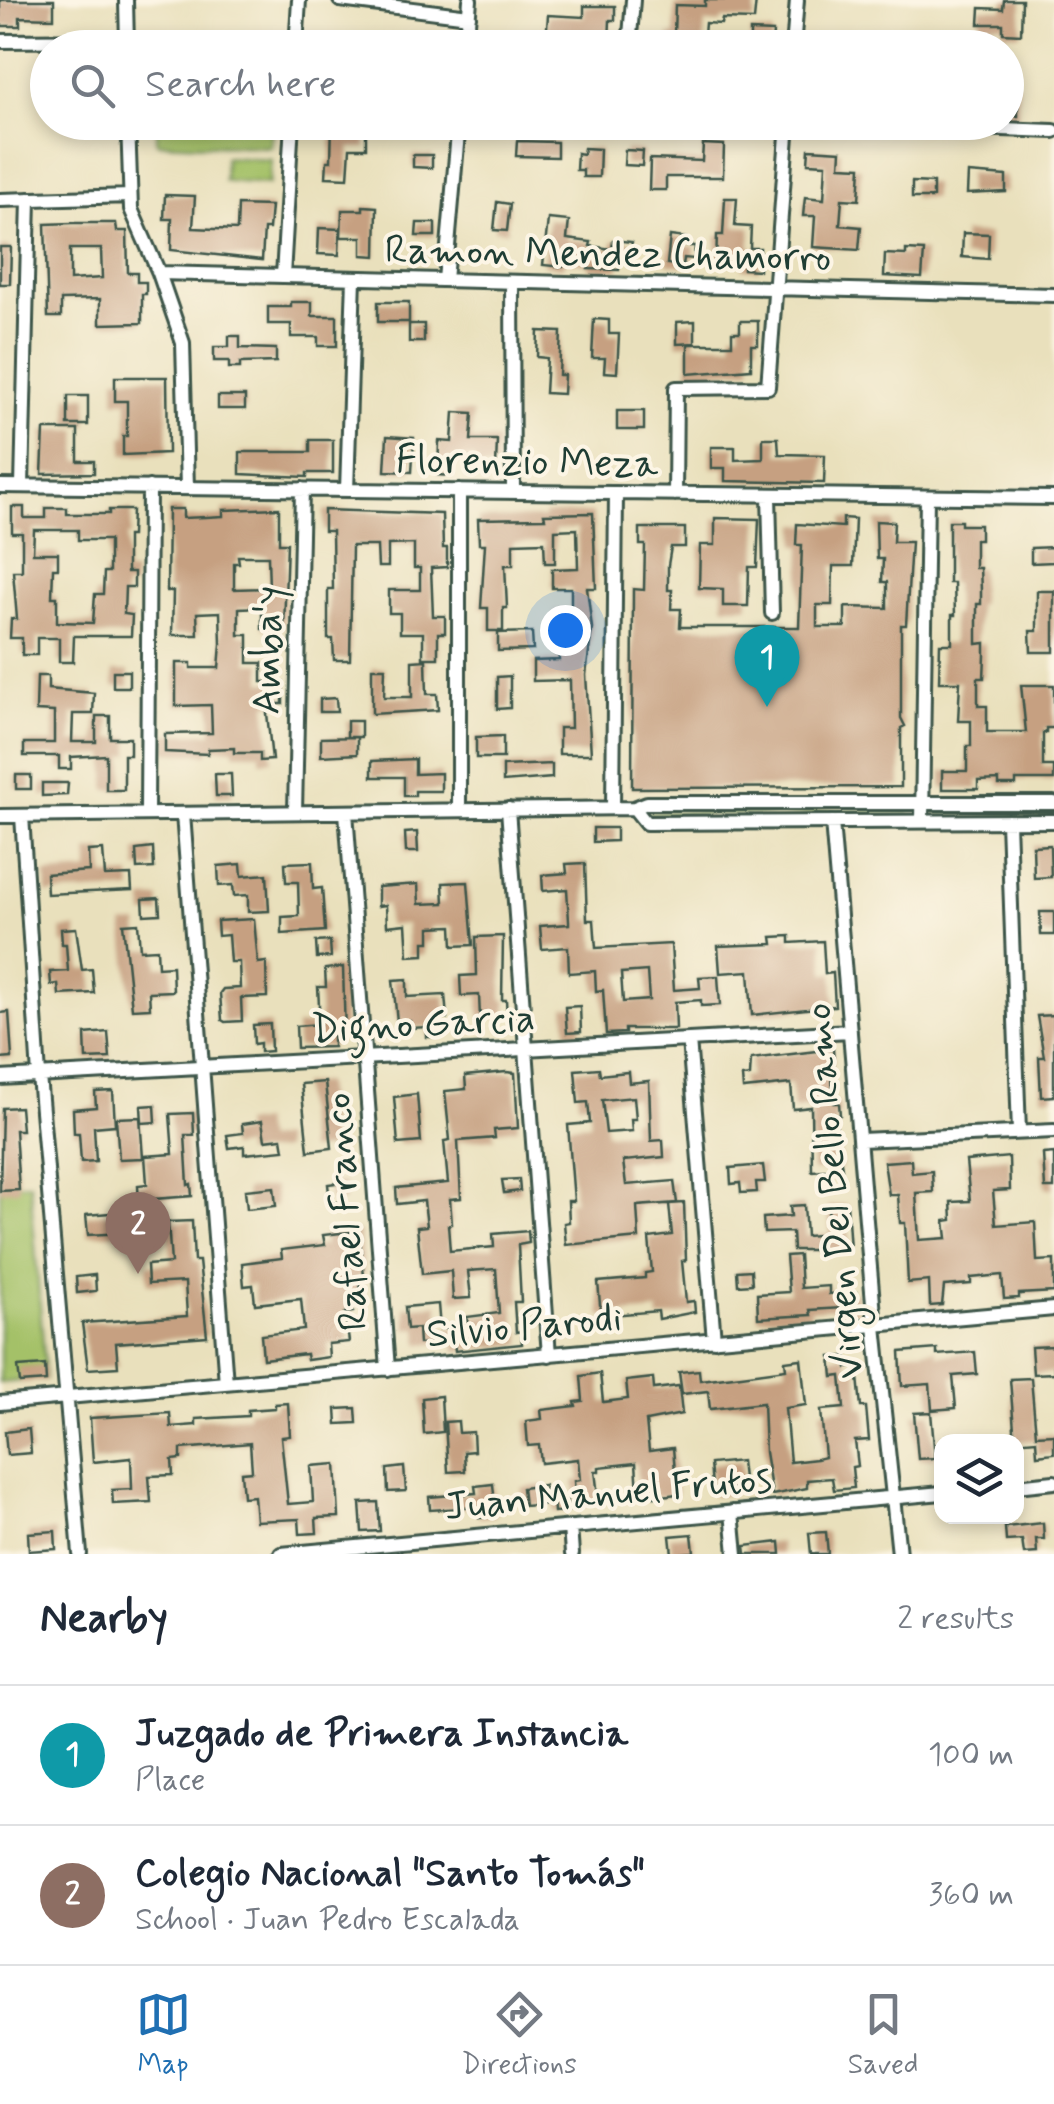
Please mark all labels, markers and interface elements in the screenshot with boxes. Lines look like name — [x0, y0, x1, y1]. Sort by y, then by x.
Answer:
search box — [30, 30, 1024, 140]
icon: search — [65, 58, 120, 113]
text: Search here — [145, 61, 336, 110]
street label: Ramon Mendez Chamorro — [384, 225, 832, 285]
street label: Florenzio Meza — [395, 435, 660, 491]
street label: Amba'y — [242, 585, 296, 715]
your location — [540, 605, 591, 656]
pin: 1 — [734, 624, 800, 707]
street label: Digno Garcia — [310, 993, 537, 1061]
street label: Virgen Del Bello Ramo — [793, 1000, 880, 1381]
street label: Rafael Franco — [313, 1091, 381, 1333]
pin: 2 — [106, 1192, 170, 1274]
street label: Silvio Parodi — [425, 1293, 624, 1361]
map controls — [934, 1434, 1024, 1524]
button: layers — [934, 1434, 1024, 1524]
street label: Juan Manuel Frutos — [442, 1454, 774, 1534]
text: Nearby — [40, 1592, 168, 1647]
text: 2 results — [897, 1598, 1014, 1640]
text: Juzgado de Primera Instancia — [135, 1710, 628, 1759]
text: 1 — [65, 1734, 80, 1776]
text: 100 m — [928, 1734, 1014, 1776]
text: Place — [135, 1759, 205, 1801]
text: Colegio Nacional "Santo Tomás" — [135, 1850, 645, 1899]
text: 2 — [65, 1874, 80, 1916]
text: 360 m — [928, 1874, 1014, 1916]
text: School · Juan Pedro Escalada — [135, 1899, 520, 1941]
tab: Map — [136, 1987, 191, 2084]
tab: Directions — [462, 1987, 577, 2084]
tab: Saved — [848, 1987, 918, 2084]

